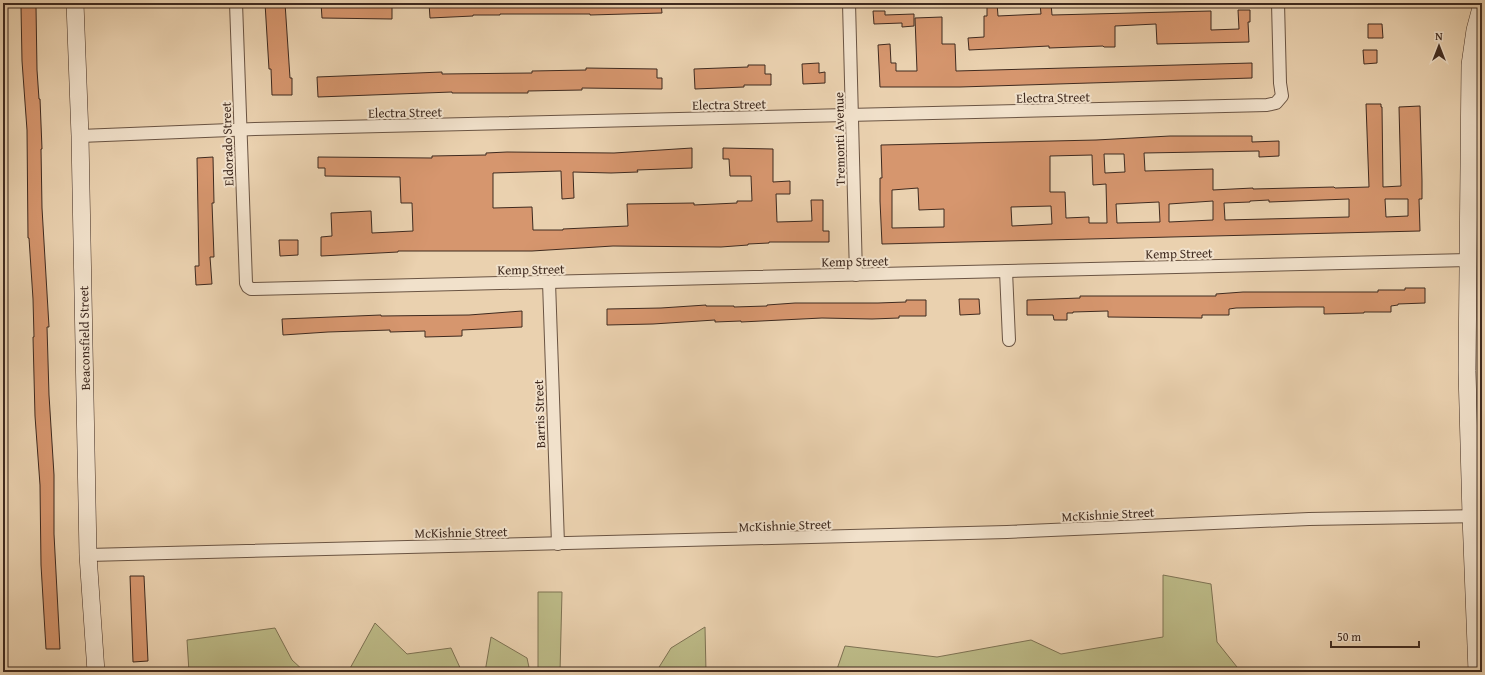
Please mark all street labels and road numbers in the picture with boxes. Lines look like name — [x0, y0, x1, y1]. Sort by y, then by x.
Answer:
street label: Electra Street — [1016, 87, 1090, 108]
street label: Tremonti Avenue — [829, 92, 850, 186]
street label: Electra Street — [692, 94, 766, 115]
street label: Eldorado Street — [217, 101, 238, 187]
street label: Electra Street — [368, 102, 442, 123]
street label: Kemp Street — [1145, 243, 1213, 264]
street label: Kemp Street — [821, 251, 889, 272]
street label: Kemp Street — [497, 259, 565, 280]
street label: Beaconsfield Street — [74, 285, 95, 391]
street label: Barris Street — [529, 379, 550, 449]
street label: McKishnie Street — [1061, 503, 1155, 526]
street label: McKishnie Street — [738, 514, 832, 537]
street label: McKishnie Street — [414, 522, 508, 543]

